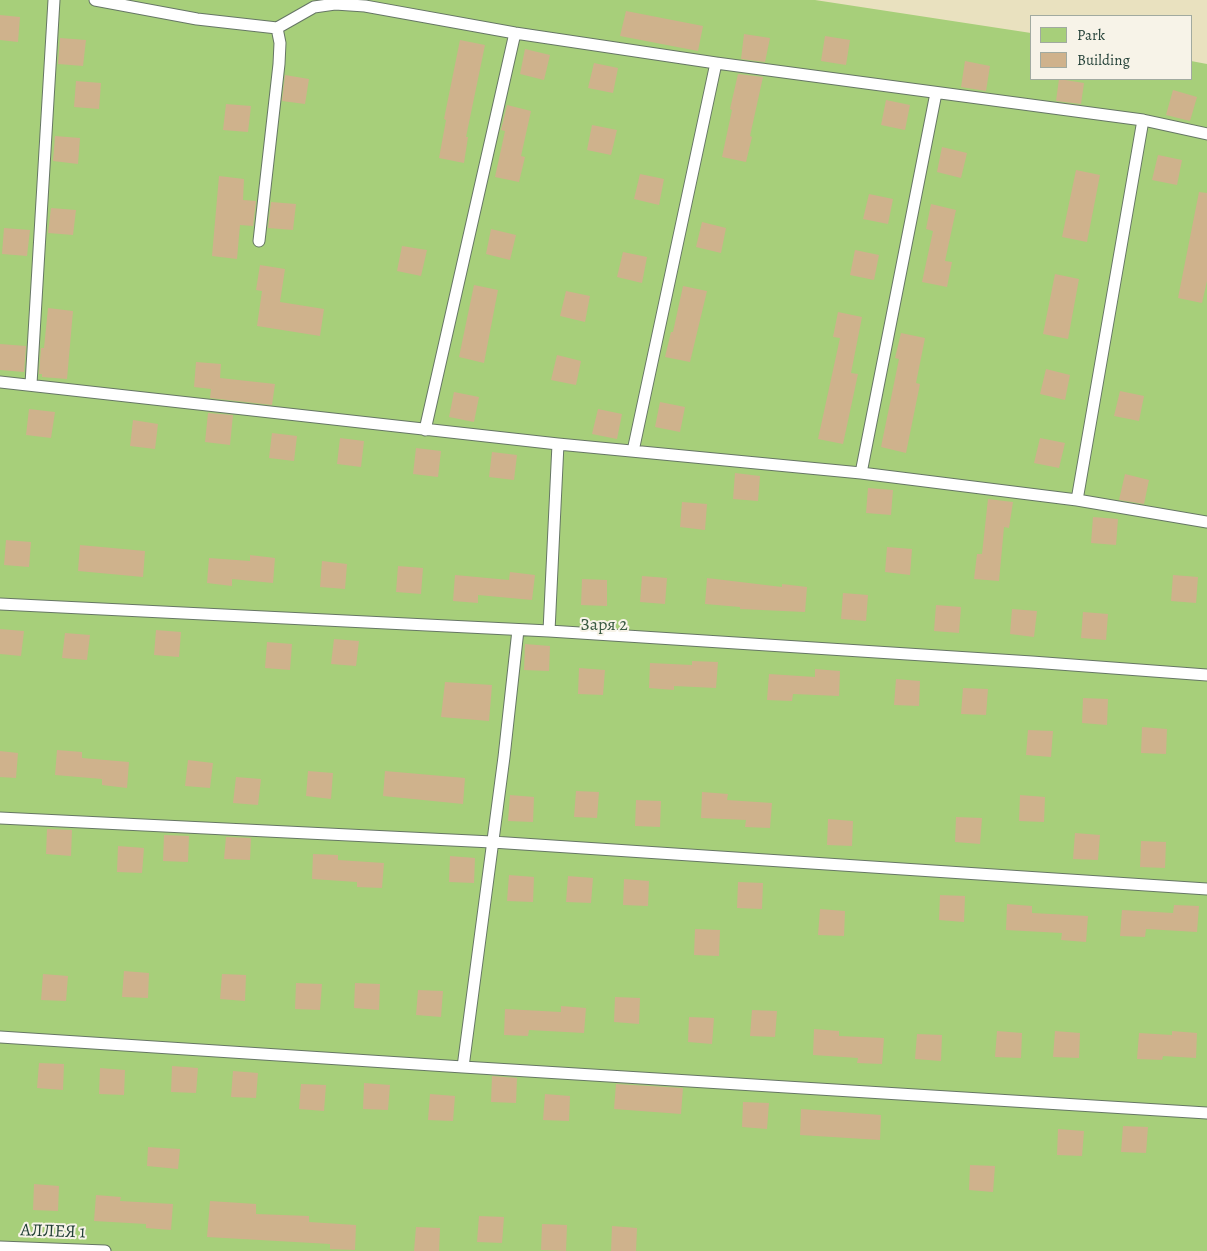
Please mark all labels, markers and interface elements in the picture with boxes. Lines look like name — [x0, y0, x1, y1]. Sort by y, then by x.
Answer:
legend — [1030, 15, 1192, 80]
text: Park — [1077, 25, 1105, 45]
text: Building — [1077, 50, 1130, 70]
park label: Заря 2 — [580, 615, 628, 637]
street label: АЛЛЕЯ 1 — [20, 1220, 86, 1244]

